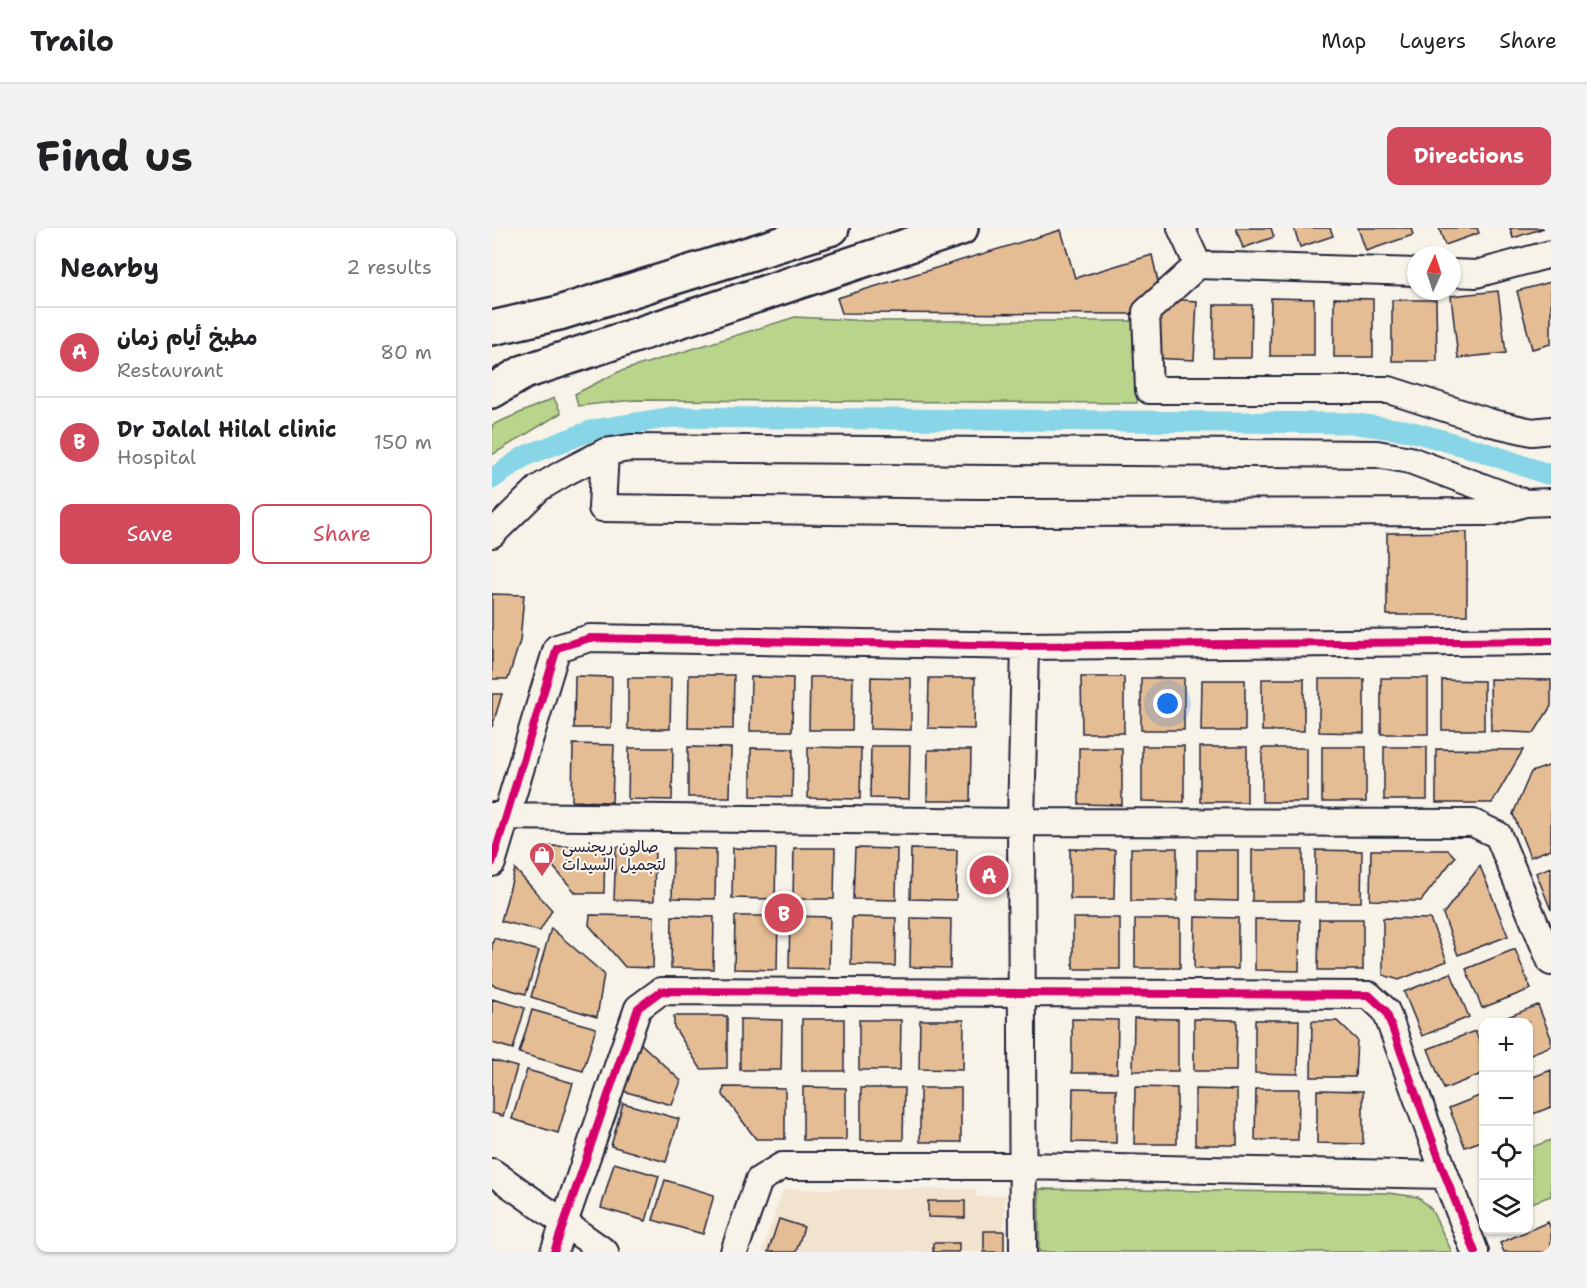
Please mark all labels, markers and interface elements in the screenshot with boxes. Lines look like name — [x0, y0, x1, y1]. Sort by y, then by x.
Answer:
text: Trailo — [30, 22, 114, 60]
text: Map — [1321, 27, 1366, 55]
text: Layers — [1399, 27, 1466, 55]
text: Share — [1499, 27, 1557, 55]
button: Directions — [1387, 127, 1551, 185]
text: Find us — [36, 128, 193, 184]
north arrow — [1407, 246, 1461, 300]
text: Nearby — [60, 250, 159, 285]
text: 2 results — [346, 254, 432, 280]
text: مطبخ أيام زمان — [117, 323, 258, 352]
text: A — [72, 339, 87, 365]
text: 80 m — [380, 339, 432, 365]
text: Restaurant — [117, 357, 224, 383]
text: Dr Jalal Hilal clinic — [117, 415, 337, 444]
text: B — [73, 429, 86, 455]
text: 150 m — [374, 429, 432, 455]
text: Hospital — [117, 444, 196, 470]
button: Save — [60, 504, 240, 564]
button: Share — [252, 504, 432, 564]
your location — [1153, 689, 1182, 718]
place label: صالون ريجنسي لتجميل السيدات — [562, 836, 666, 875]
shop icon: صالون ريجنسي لتجميل السيدات — [527, 840, 557, 878]
pin: A — [970, 852, 1008, 898]
pin: B — [764, 890, 804, 936]
map controls — [1479, 1018, 1533, 1234]
button: + — [1479, 1018, 1533, 1072]
button: − — [1479, 1072, 1533, 1126]
button: locate — [1479, 1126, 1533, 1180]
button: layers — [1479, 1180, 1533, 1234]

